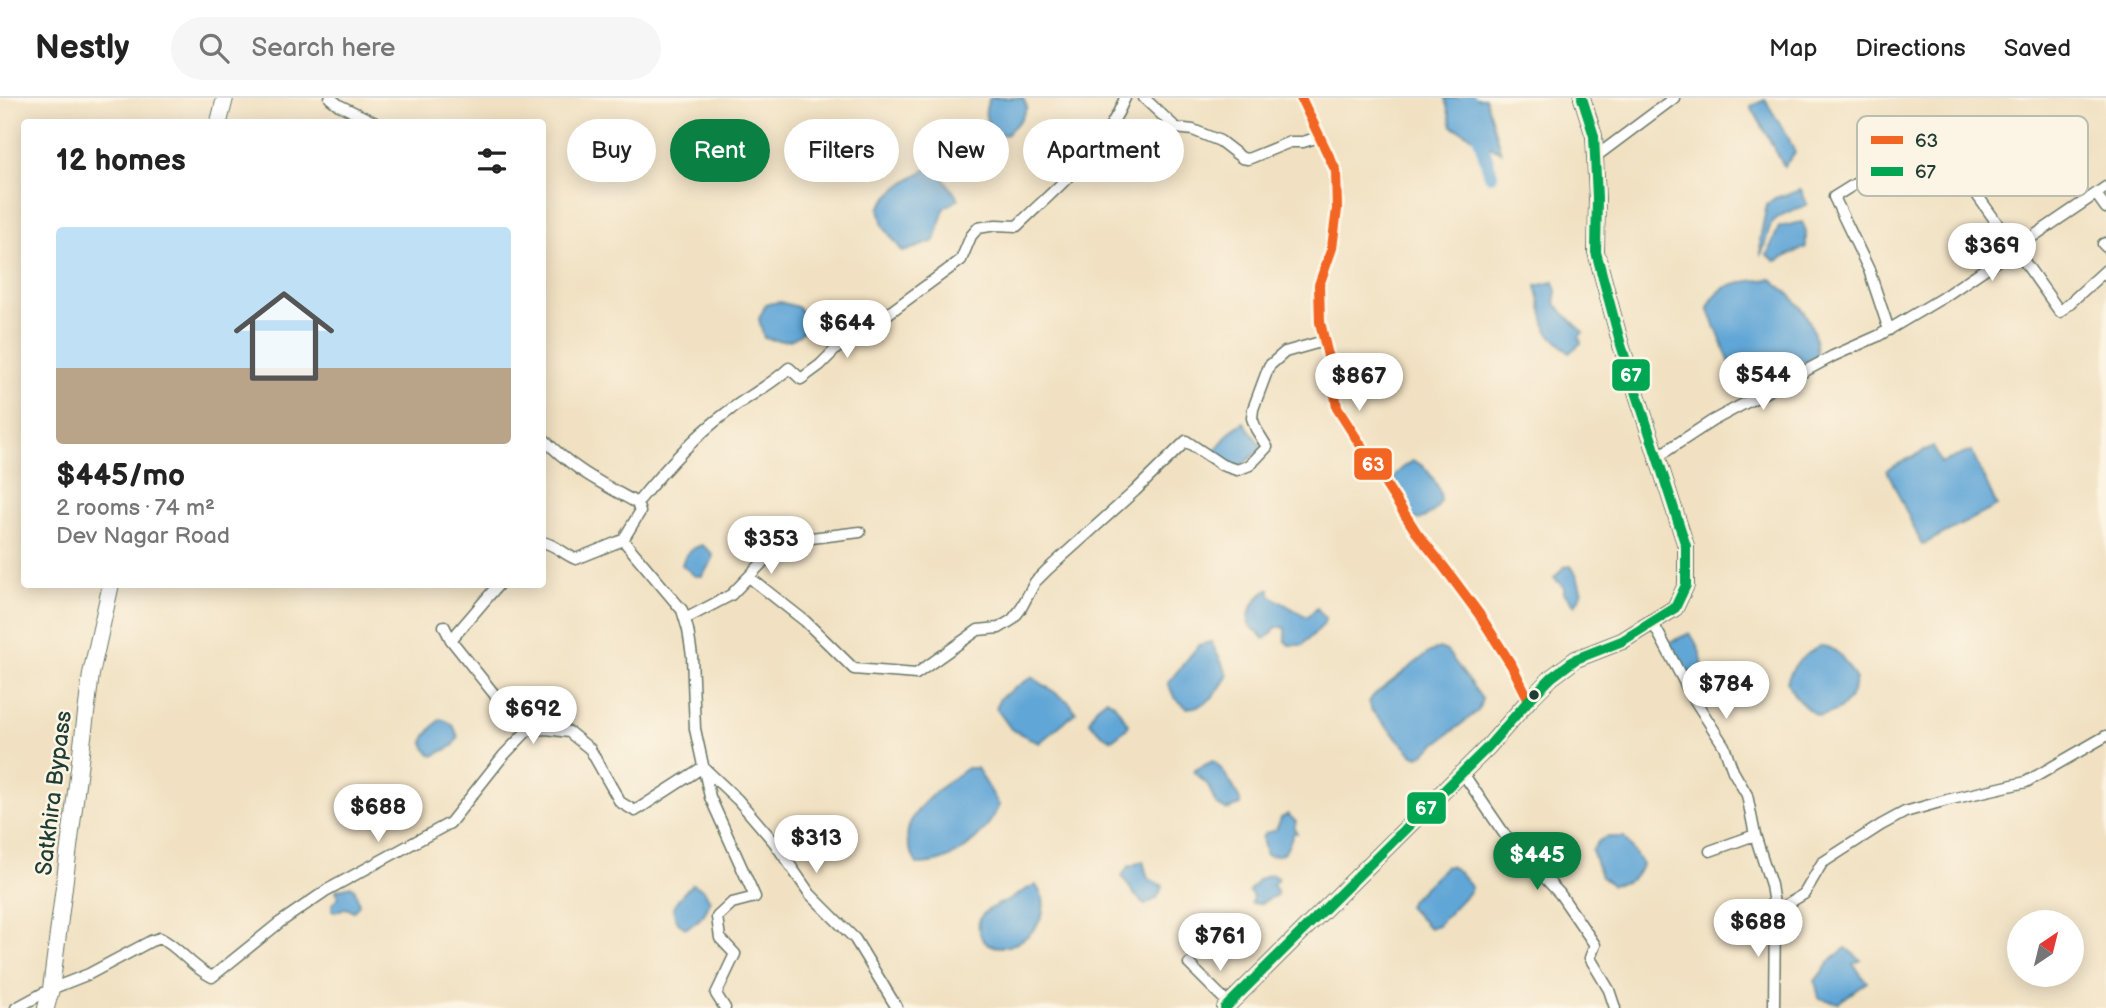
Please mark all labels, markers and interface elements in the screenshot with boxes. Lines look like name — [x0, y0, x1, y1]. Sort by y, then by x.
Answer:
search box — [171, 17, 661, 80]
text: Nestly — [35, 28, 129, 68]
icon: search — [195, 29, 233, 67]
text: Search here — [251, 33, 395, 64]
text: Map — [1769, 34, 1817, 63]
text: Directions — [1855, 34, 1966, 63]
text: Saved — [2004, 34, 2071, 63]
legend — [1857, 116, 2088, 196]
chip: Buy — [567, 119, 656, 182]
chip: Rent — [670, 119, 770, 182]
chip: Filters — [784, 119, 899, 182]
chip: New — [913, 119, 1009, 182]
chip: Apartment — [1023, 119, 1184, 182]
text: 63 — [1915, 130, 1938, 153]
icon: filters — [473, 142, 511, 180]
text: 12 homes — [56, 143, 186, 179]
text: 67 — [1915, 161, 1937, 184]
pin: $369 — [1951, 223, 2033, 283]
text: $369 — [1964, 232, 2020, 260]
icon: home — [221, 273, 347, 399]
pin: $644 — [806, 300, 888, 360]
text: $644 — [819, 309, 875, 337]
pin: $544 — [1722, 352, 1804, 412]
pin: $867 — [1318, 354, 1400, 413]
line badge: 67 — [1611, 358, 1651, 392]
text: $544 — [1735, 361, 1791, 389]
text: $867 — [1331, 362, 1387, 390]
text: 67 — [1620, 365, 1643, 388]
line badge: 63 — [1353, 447, 1393, 481]
text: 63 — [1362, 454, 1384, 477]
text: $445/mo — [56, 458, 185, 494]
text: 2 rooms · 74 m² — [56, 494, 215, 522]
pin: $353 — [730, 517, 812, 576]
text: Dev Nagar Road — [56, 522, 230, 550]
text: $353 — [743, 525, 799, 553]
pin: $784 — [1685, 662, 1767, 721]
text: $784 — [1698, 670, 1754, 698]
pin: $692 — [492, 686, 574, 746]
unlabelled marker — [1527, 688, 1541, 702]
text: $692 — [505, 695, 561, 723]
street label: Satkhira Bypass — [30, 709, 78, 877]
pin: $688 — [337, 784, 419, 844]
line badge: 67 — [1406, 791, 1447, 825]
text: $688 — [350, 793, 406, 821]
text: 67 — [1415, 798, 1438, 821]
pin: $313 — [775, 816, 857, 875]
text: $313 — [790, 824, 842, 852]
pin: $445 — [1496, 832, 1578, 892]
text: $445 — [1509, 841, 1565, 869]
pin: $688 — [1717, 900, 1799, 959]
text: $688 — [1730, 908, 1786, 936]
north arrow — [2007, 910, 2084, 987]
map controls — [2007, 910, 2084, 987]
pin: $761 — [1179, 914, 1261, 973]
text: $761 — [1194, 922, 1246, 950]

